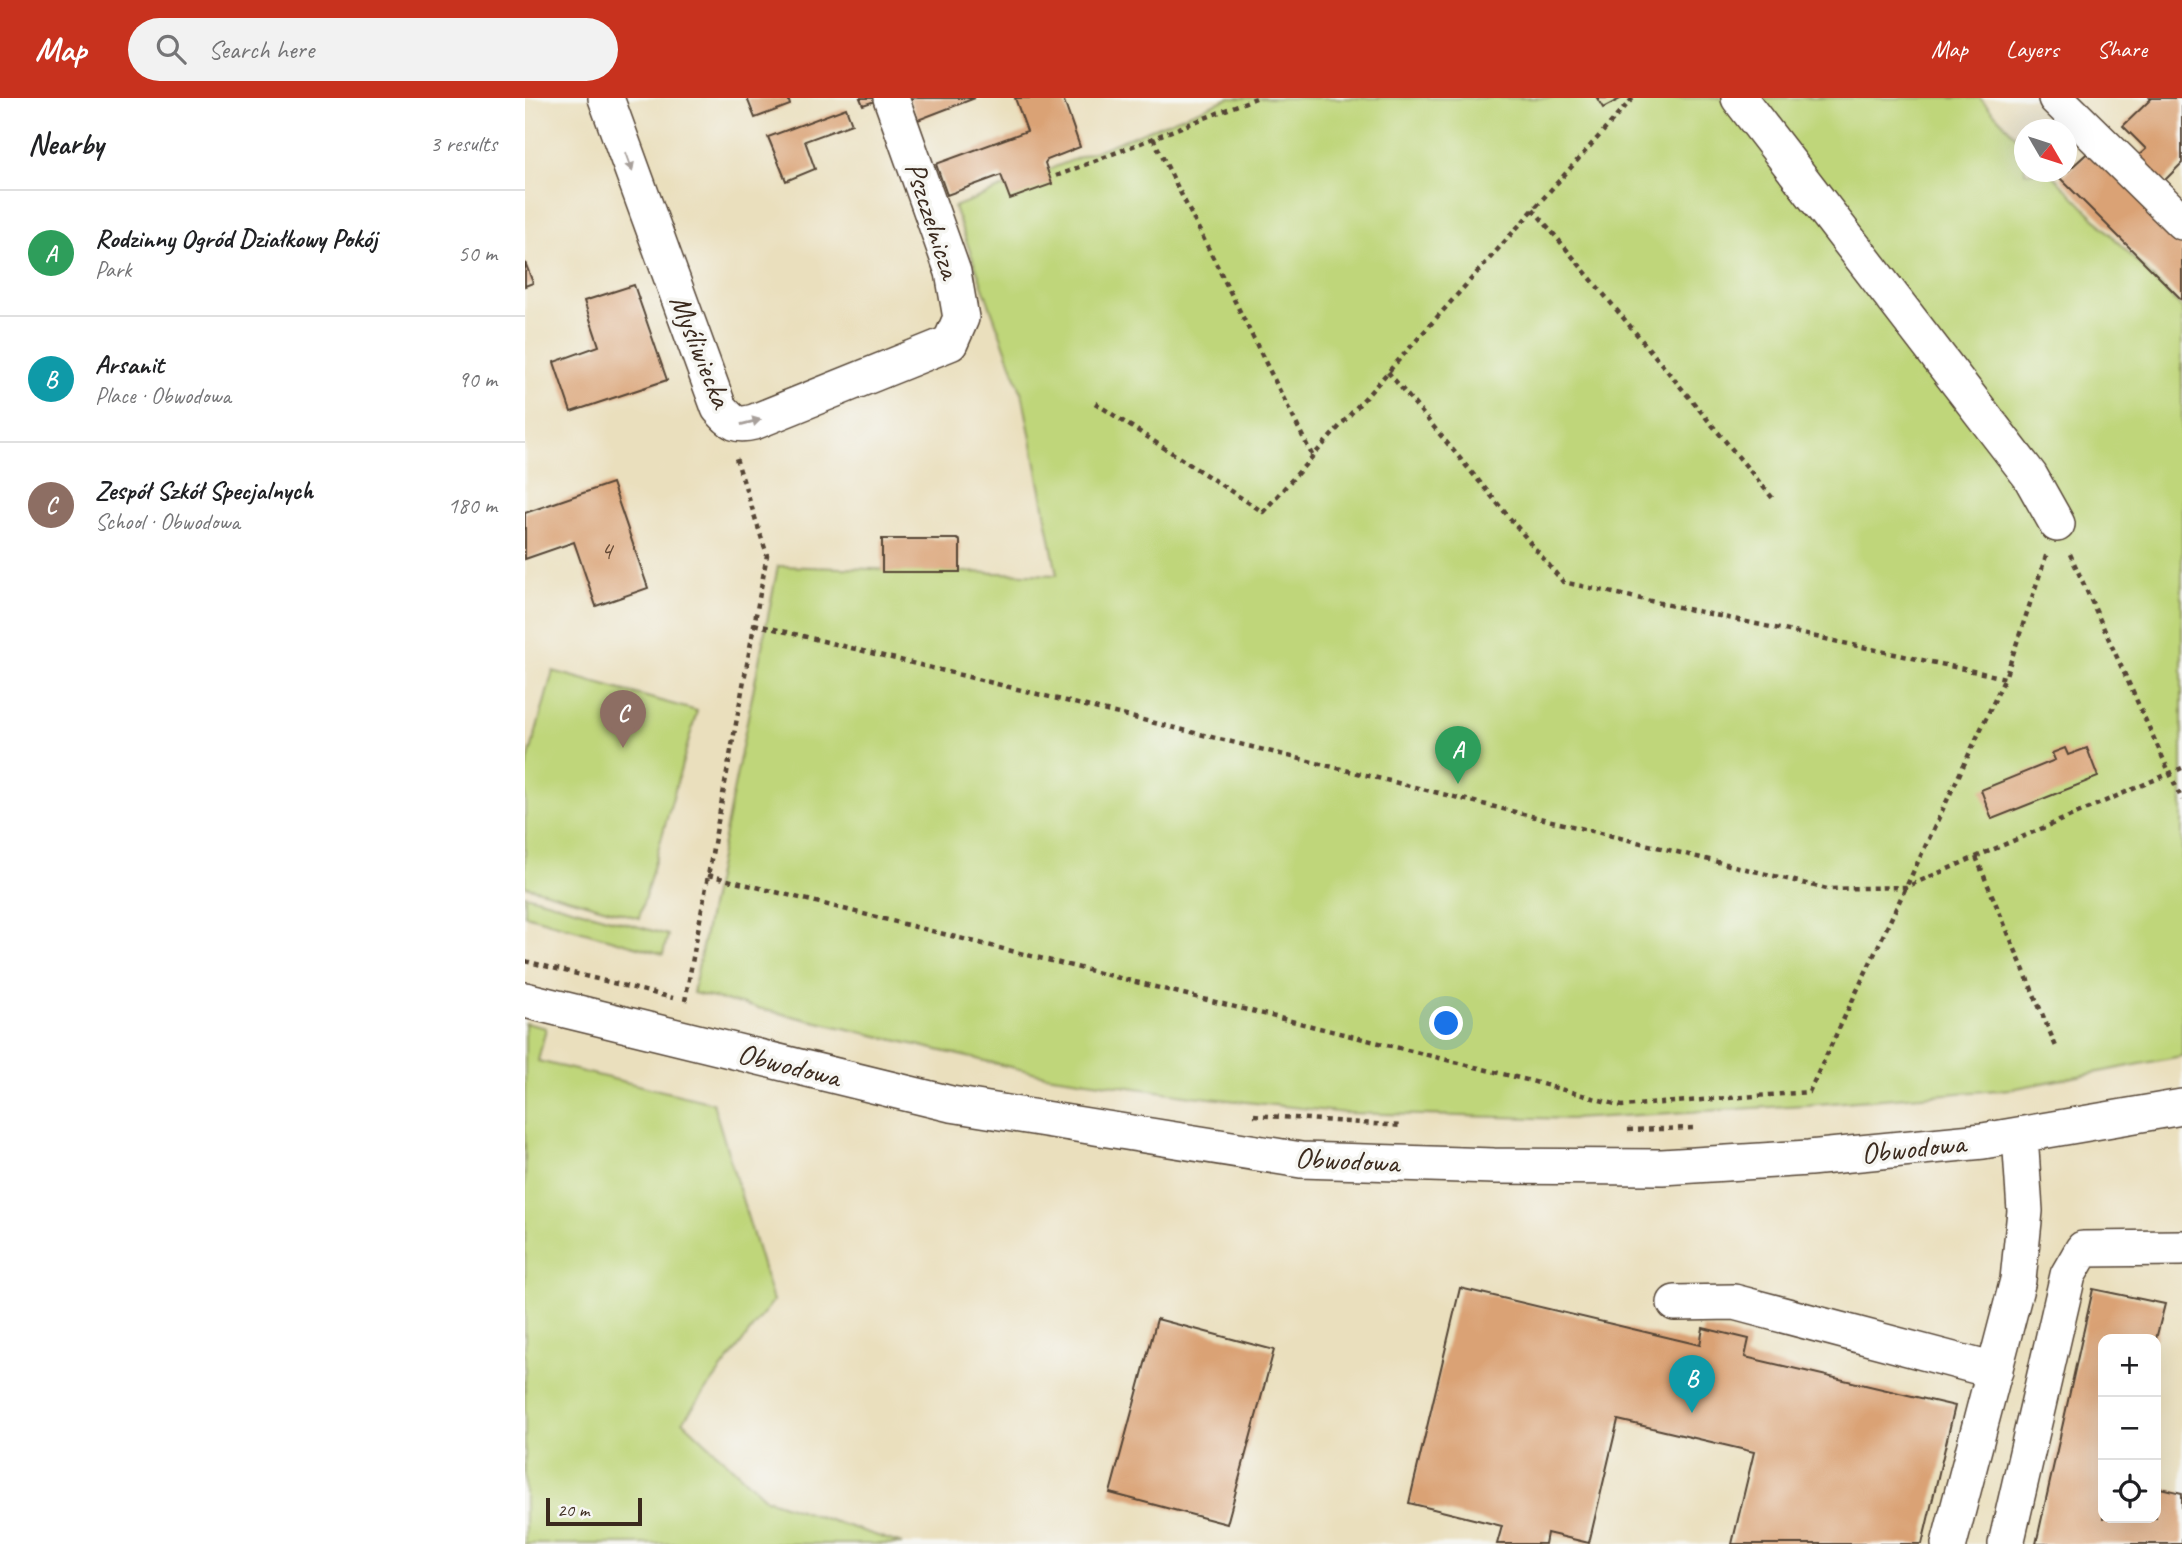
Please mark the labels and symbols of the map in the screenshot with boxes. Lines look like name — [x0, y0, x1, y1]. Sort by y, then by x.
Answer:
north arrow — [2014, 119, 2077, 182]
one-way arrow — [624, 152, 635, 173]
street label: Pszczelnicza — [896, 157, 970, 285]
street label: Myśliwiecka — [661, 289, 742, 415]
one-way arrow — [741, 416, 763, 427]
house number: 4 — [600, 534, 614, 567]
pin: C — [600, 690, 646, 748]
pin: A — [1435, 726, 1481, 784]
your location — [1429, 1006, 1463, 1040]
street label: Obwodowa — [734, 1034, 847, 1097]
street label: Obwodowa — [1859, 1123, 1969, 1172]
street label: Obwodowa — [1294, 1138, 1403, 1182]
pin: B — [1669, 1355, 1715, 1413]
scale bar — [546, 1495, 642, 1527]

